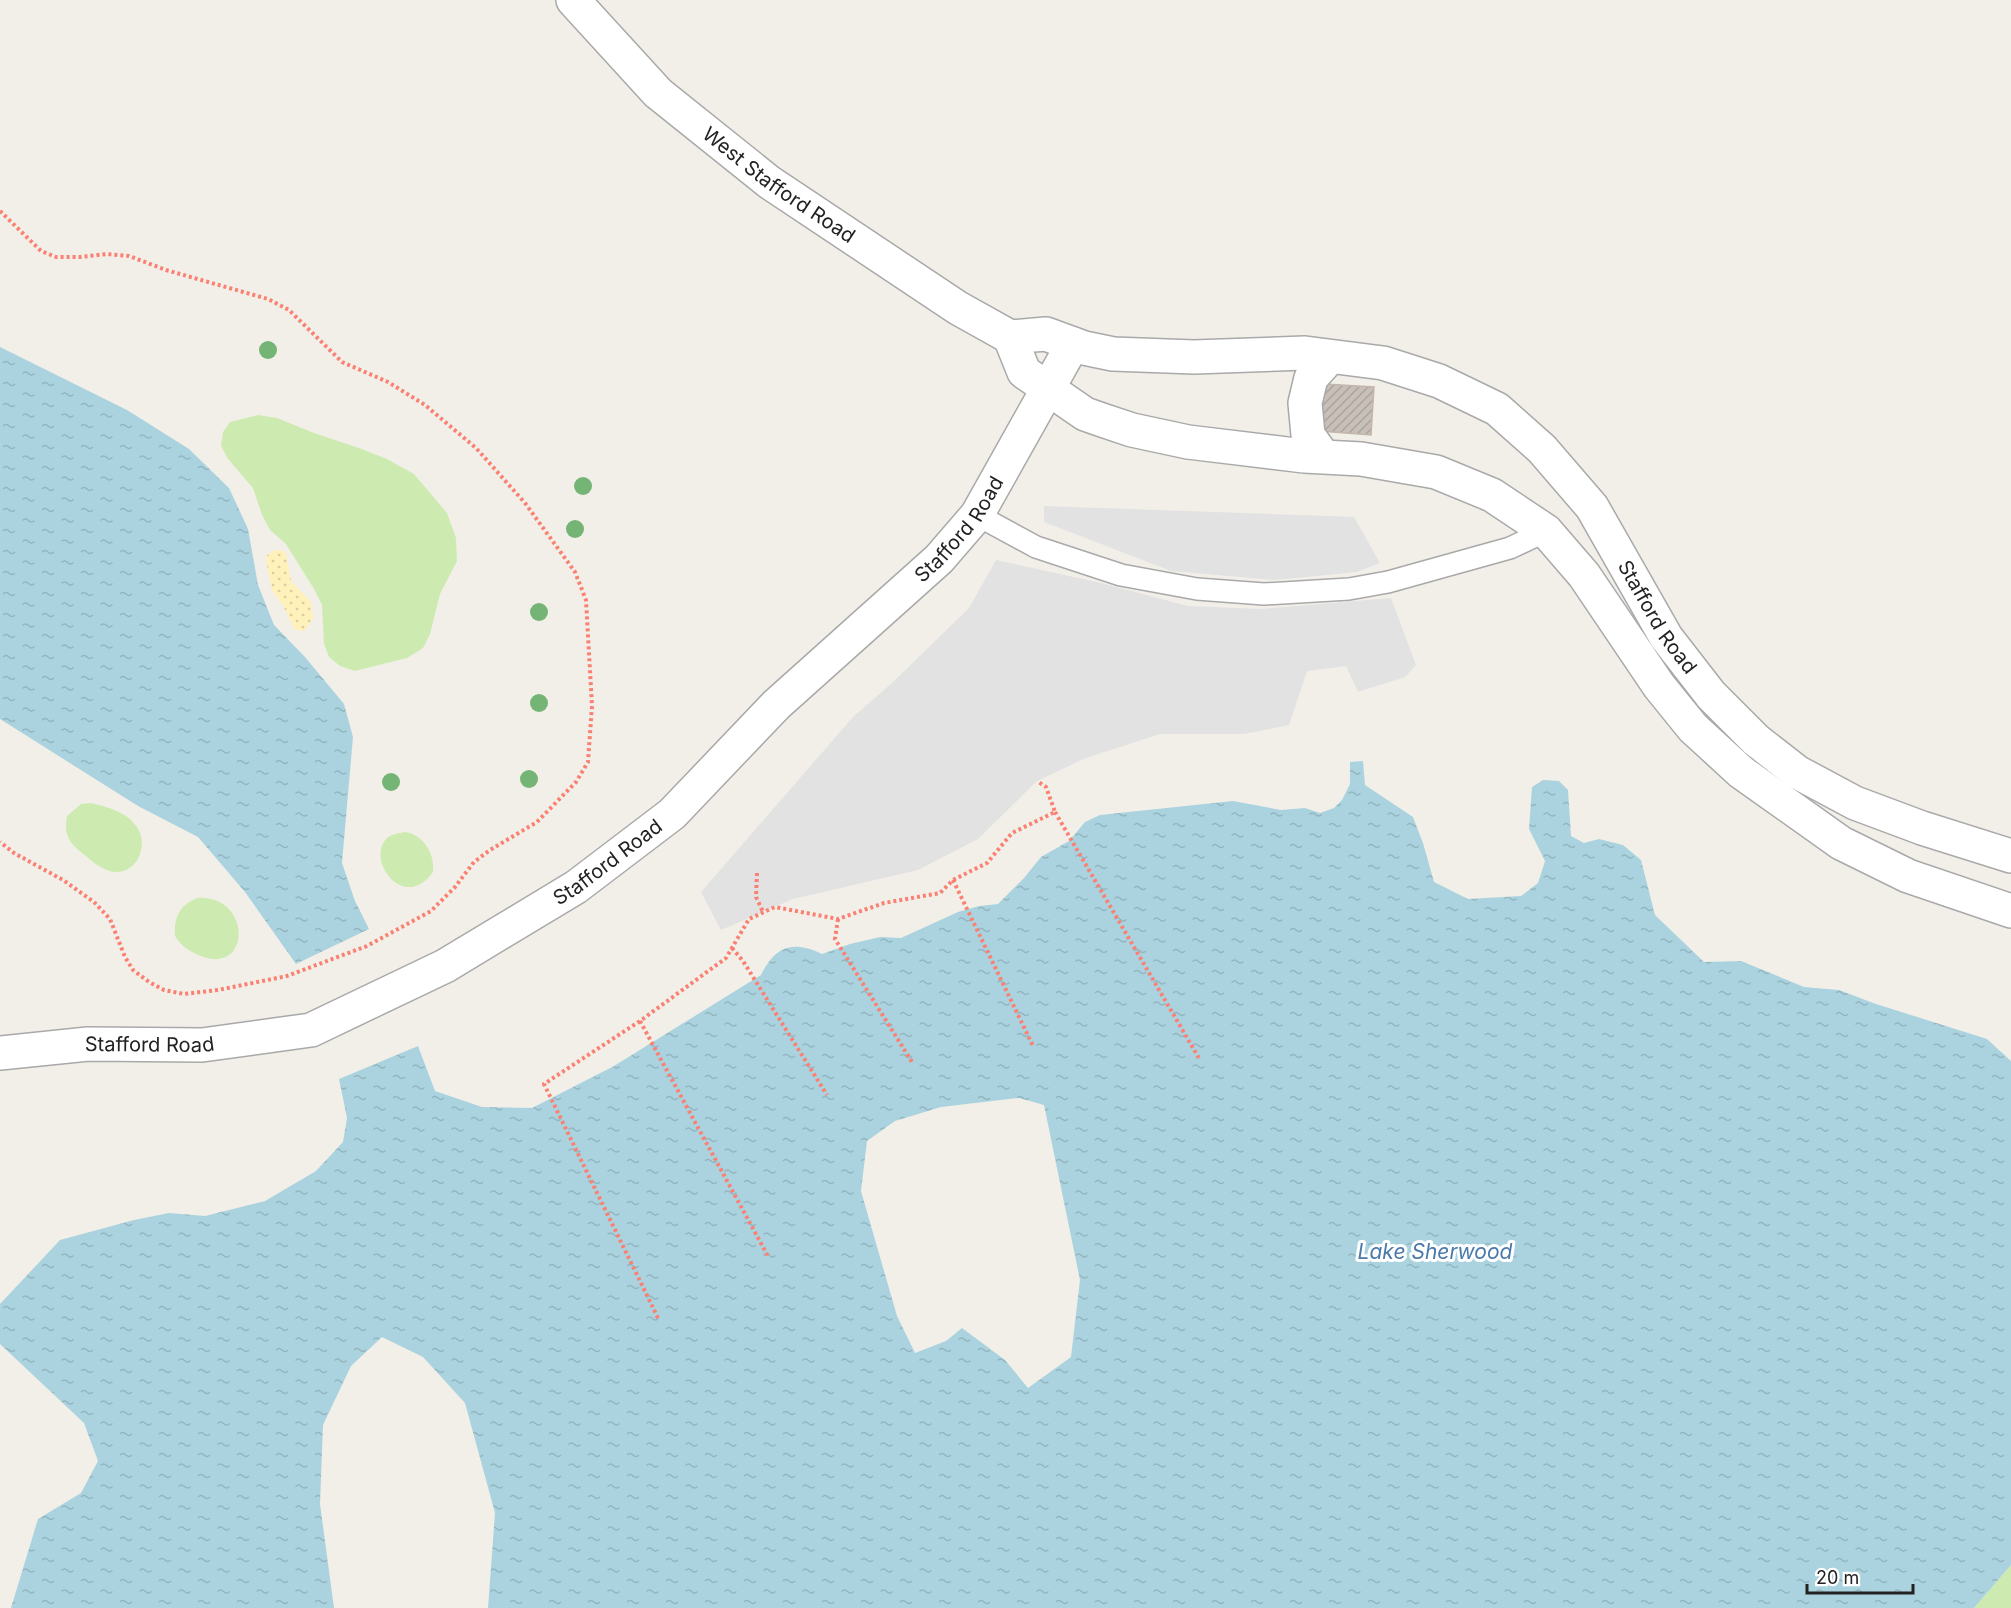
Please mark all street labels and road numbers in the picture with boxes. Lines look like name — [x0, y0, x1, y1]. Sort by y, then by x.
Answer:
street label: West Stafford Road — [698, 122, 860, 248]
street label: Stafford Road — [910, 472, 1008, 587]
street label: Stafford Road — [1613, 556, 1702, 678]
street label: Stafford Road — [549, 814, 667, 910]
street label: Stafford Road — [85, 1031, 216, 1057]

